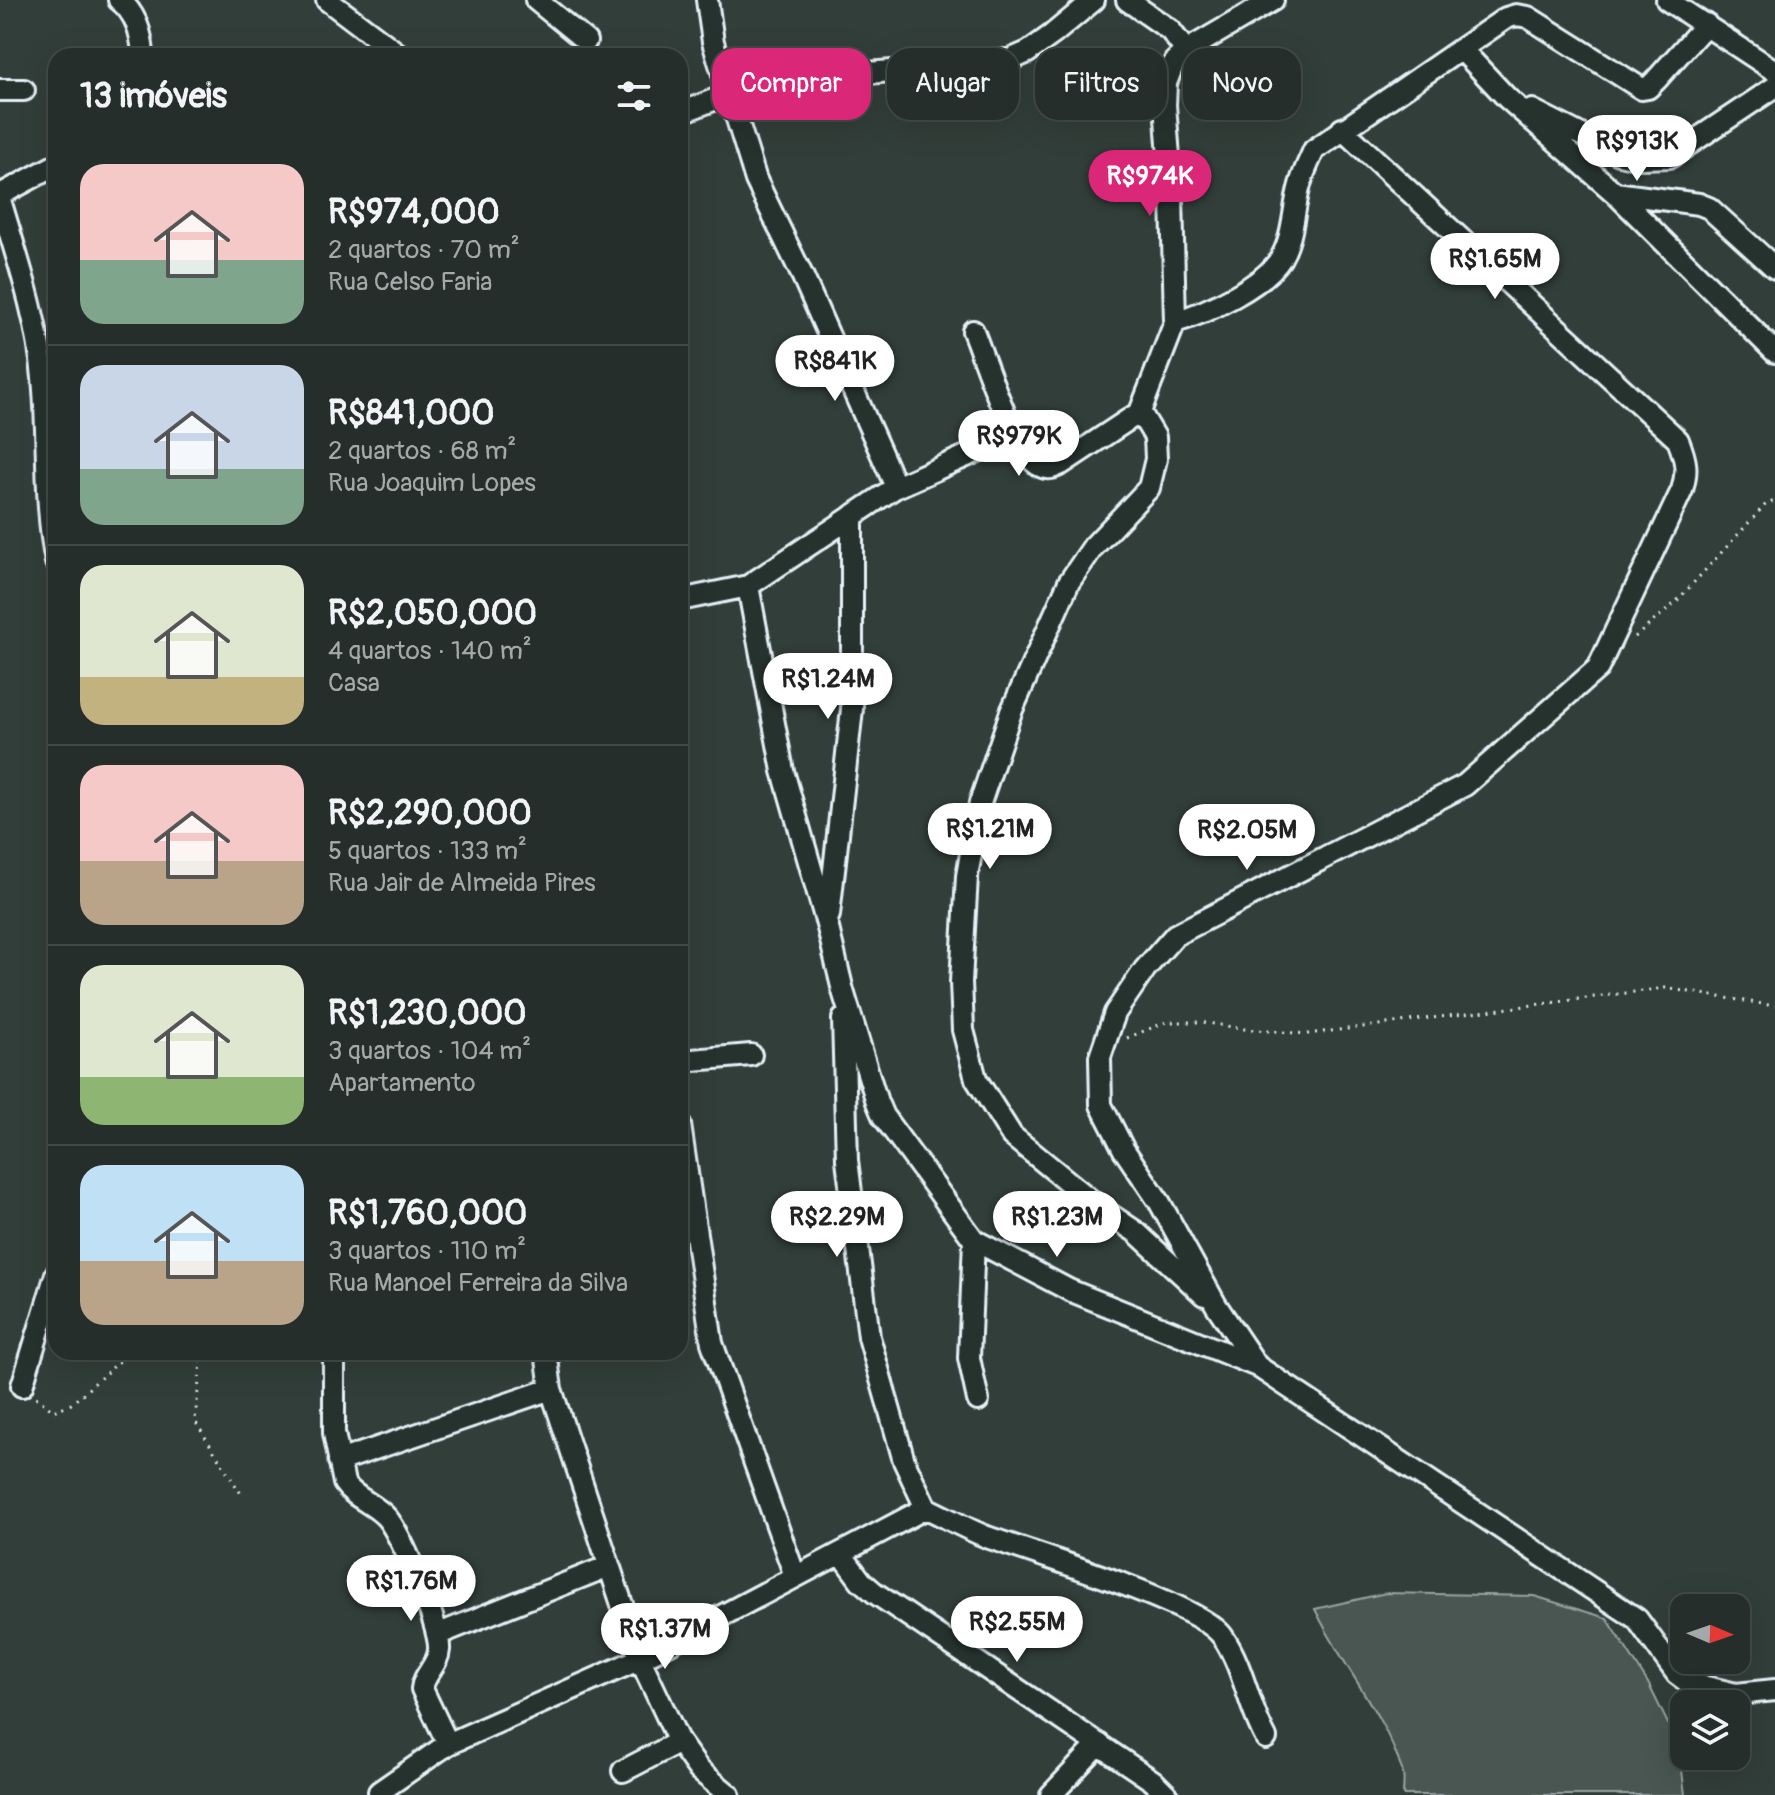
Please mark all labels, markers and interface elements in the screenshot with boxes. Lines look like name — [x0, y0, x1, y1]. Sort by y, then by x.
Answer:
chip: Comprar — [712, 48, 871, 120]
chip: Alugar — [887, 48, 1019, 120]
chip: Filtros — [1035, 48, 1167, 120]
chip: Novo — [1183, 48, 1301, 120]
icon: filters — [612, 74, 656, 118]
text: 13 imóveis — [80, 75, 227, 118]
pin: R$913K — [1572, 115, 1702, 183]
text: R$913K — [1596, 125, 1678, 157]
pin: R$974K — [1085, 150, 1215, 218]
text: R$974K — [1106, 160, 1194, 192]
text: R$974,000 — [328, 191, 500, 234]
icon: home — [144, 196, 240, 292]
pin: R$1.65M — [1421, 233, 1569, 301]
text: 2 quartos · 70 m² — [328, 234, 520, 266]
text: R$1.65M — [1449, 243, 1541, 275]
text: Rua Celso Faria — [328, 266, 492, 298]
pin: R$841K — [770, 335, 900, 403]
text: R$841K — [793, 345, 877, 377]
text: R$841,000 — [328, 392, 495, 435]
icon: home — [144, 397, 240, 493]
pin: R$979K — [954, 410, 1084, 478]
text: R$979K — [976, 420, 1062, 452]
text: 2 quartos · 68 m² — [328, 435, 516, 467]
text: Rua Joaquim Lopes — [328, 467, 536, 499]
text: R$2,050,000 — [328, 592, 537, 635]
icon: home — [144, 597, 240, 693]
text: 4 quartos · 140 m² — [328, 635, 532, 667]
pin: R$1.24M — [754, 653, 902, 721]
text: R$1.24M — [781, 663, 875, 695]
text: Casa — [328, 667, 380, 699]
text: R$2,290,000 — [328, 792, 532, 835]
icon: home — [144, 797, 240, 893]
pin: R$1.21M — [916, 803, 1064, 871]
pin: R$2.05M — [1173, 804, 1321, 872]
text: R$1.21M — [946, 813, 1034, 845]
text: R$2.05M — [1197, 814, 1297, 846]
text: 5 quartos · 133 m² — [328, 835, 527, 867]
text: Rua Jair de Almeida Pires — [328, 867, 596, 899]
text: R$1,230,000 — [328, 992, 527, 1035]
icon: home — [144, 997, 240, 1093]
text: 3 quartos · 104 m² — [328, 1035, 531, 1067]
text: Apartamento — [328, 1067, 475, 1099]
pin: R$2.29M — [763, 1191, 911, 1259]
pin: R$1.23M — [983, 1191, 1131, 1259]
text: R$1,760,000 — [328, 1192, 527, 1235]
icon: home — [144, 1197, 240, 1293]
text: R$2.29M — [789, 1201, 885, 1233]
text: R$1.23M — [1011, 1201, 1103, 1233]
text: 3 quartos · 110 m² — [328, 1235, 526, 1267]
text: Rua Manoel Ferreira da Silva — [328, 1267, 628, 1299]
pin: R$1.76M — [337, 1555, 485, 1623]
text: R$1.76M — [365, 1565, 457, 1597]
north arrow — [1670, 1594, 1750, 1674]
map controls — [1670, 1594, 1750, 1770]
pin: R$2.55M — [943, 1596, 1091, 1664]
pin: R$1.37M — [591, 1603, 739, 1671]
text: R$2.55M — [969, 1606, 1065, 1638]
text: R$1.37M — [619, 1613, 711, 1645]
button: layers — [1670, 1690, 1750, 1770]

